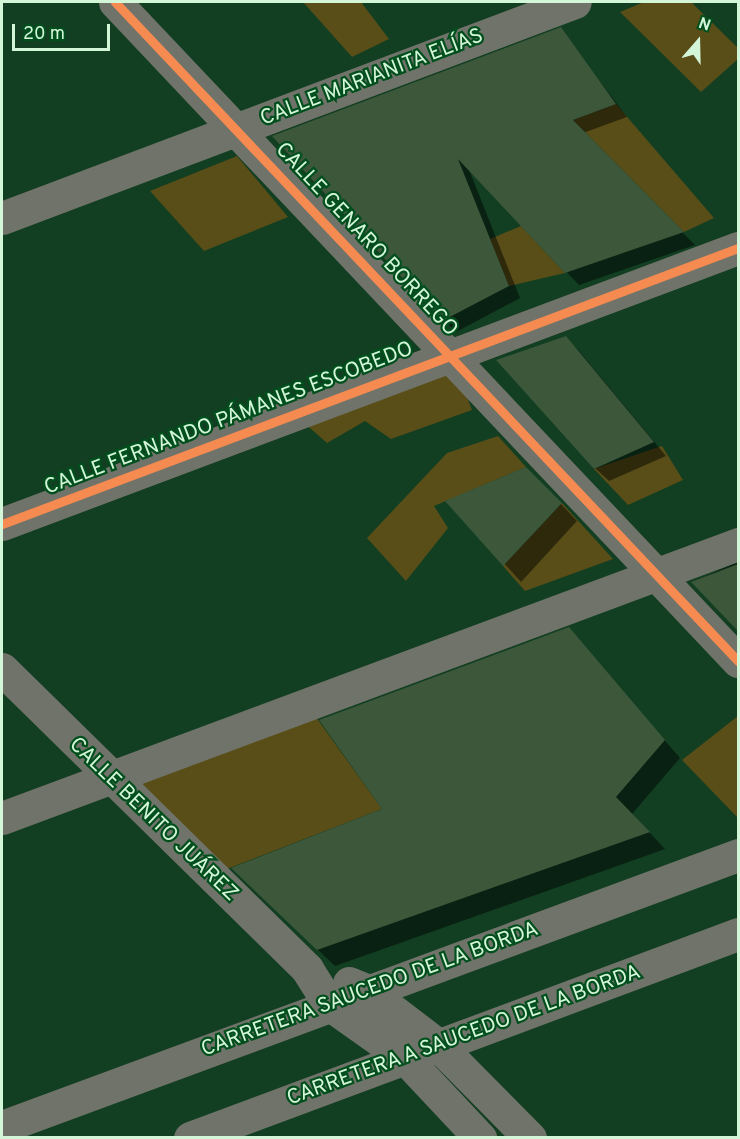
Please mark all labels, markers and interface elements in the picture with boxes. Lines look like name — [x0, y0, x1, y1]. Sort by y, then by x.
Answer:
scale bar — [15, 12, 112, 50]
north arrow — [668, 12, 728, 72]
text: N — [695, 14, 713, 36]
text: 20 m — [23, 23, 65, 46]
street label: CALLE MARIANITA ELÍAS — [257, 24, 487, 132]
street label: CALLE GENARO BORREGO — [269, 138, 463, 342]
street label: CALLE FERNANDO PÁMANES ESCOBEDO — [41, 337, 417, 501]
street label: CALLE BENITO JUÁREZ — [63, 733, 243, 907]
street label: CARRETERA SAUCEDO DE LA BORDA — [197, 917, 543, 1063]
street label: CARRETERA A SAUCEDO DE LA BORDA — [282, 960, 646, 1112]

